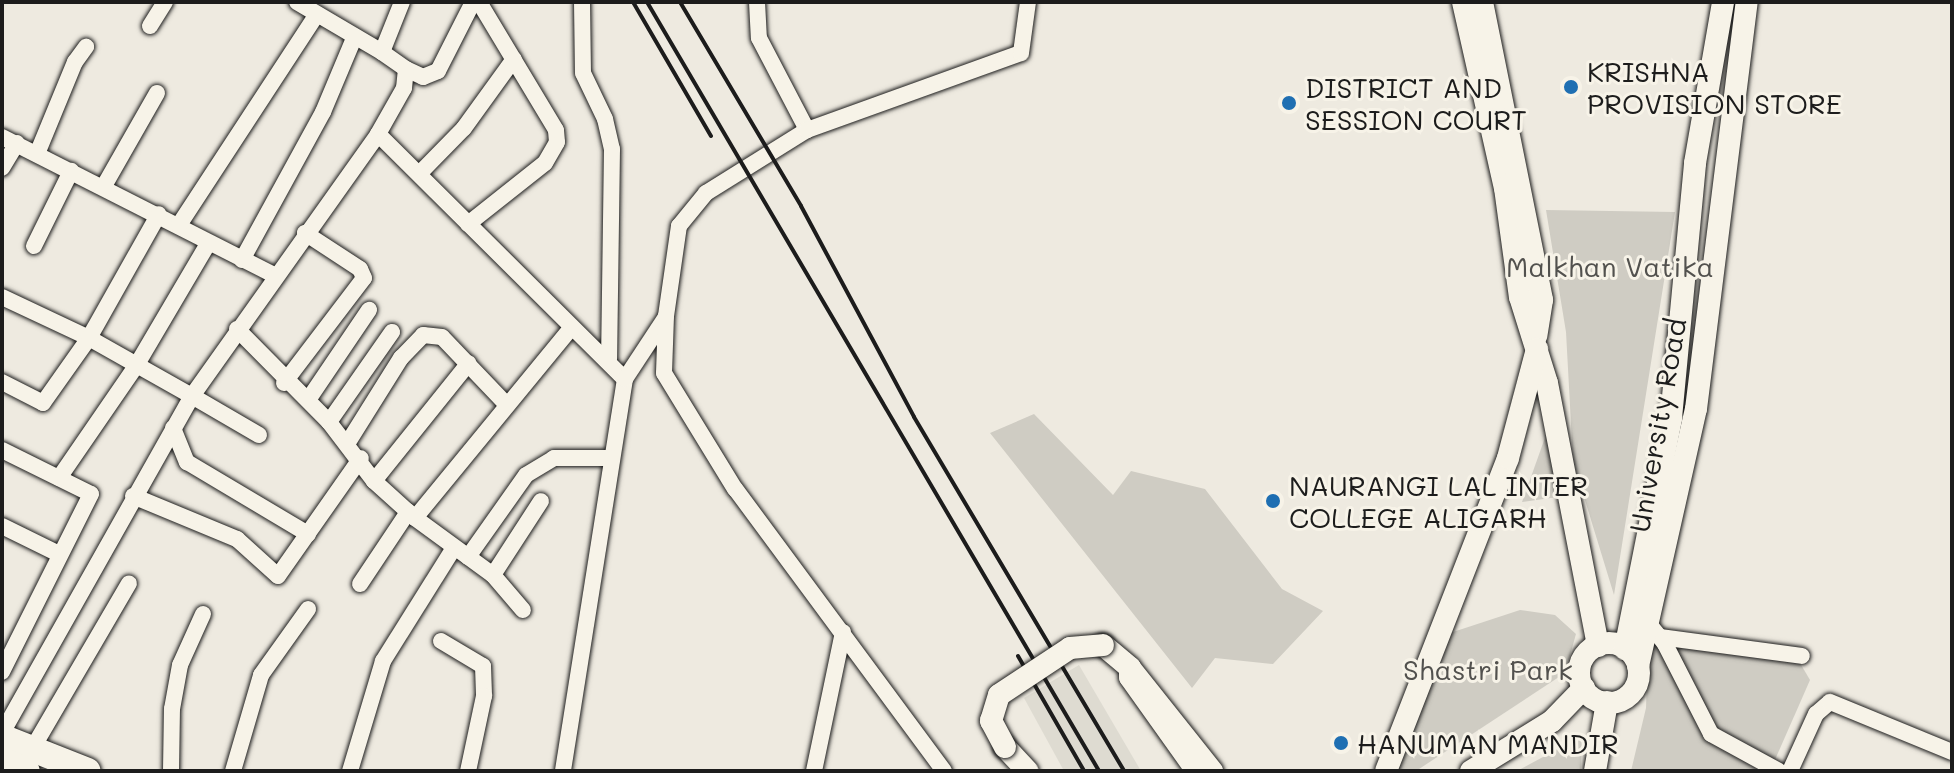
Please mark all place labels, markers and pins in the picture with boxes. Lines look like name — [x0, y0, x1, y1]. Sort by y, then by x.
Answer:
place label: KRISHNA PROVISION STORE — [1587, 54, 1842, 120]
place label: DISTRICT AND SESSION COURT — [1305, 70, 1527, 136]
marker: KRISHNA PROVISION STORE — [1562, 78, 1580, 96]
marker: DISTRICT AND SESSION COURT — [1280, 94, 1298, 112]
place label: NAURANGI LAL INTER COLLEGE ALIGARH — [1289, 468, 1588, 534]
marker: NAURANGI LAL INTER COLLEGE ALIGARH — [1264, 492, 1282, 510]
place label: HANUMAN MANDIR — [1357, 726, 1619, 760]
marker: HANUMAN MANDIR — [1332, 734, 1350, 752]

